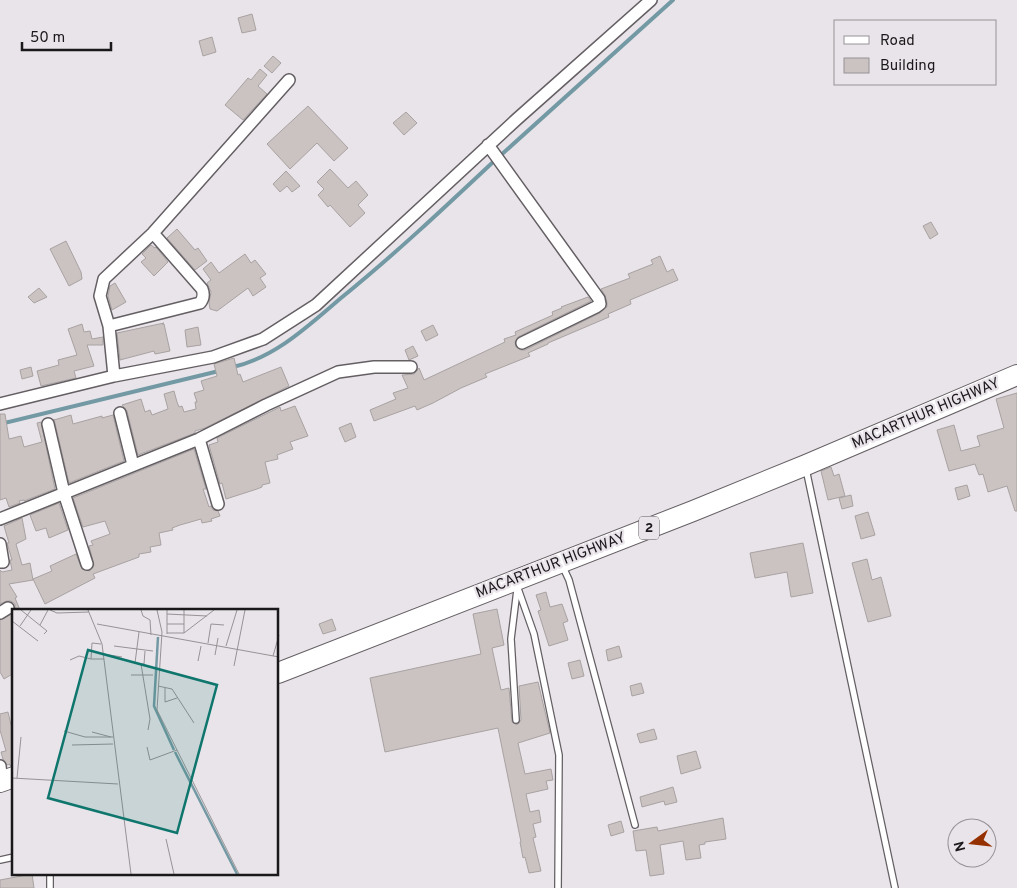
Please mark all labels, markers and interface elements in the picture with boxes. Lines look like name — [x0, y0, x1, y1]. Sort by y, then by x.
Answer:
scale bar — [22, 20, 111, 52]
legend — [834, 20, 997, 85]
text: 50 m — [30, 29, 65, 48]
text: Road — [880, 32, 915, 51]
text: Building — [880, 57, 935, 76]
street label: MACARTHUR HIGHWAY — [849, 374, 1003, 454]
road number: 2 — [639, 516, 659, 540]
street label: MACARTHUR HIGHWAY — [473, 529, 629, 603]
inset map — [12, 609, 279, 876]
north arrow — [947, 818, 997, 868]
text: N — [951, 839, 970, 853]

